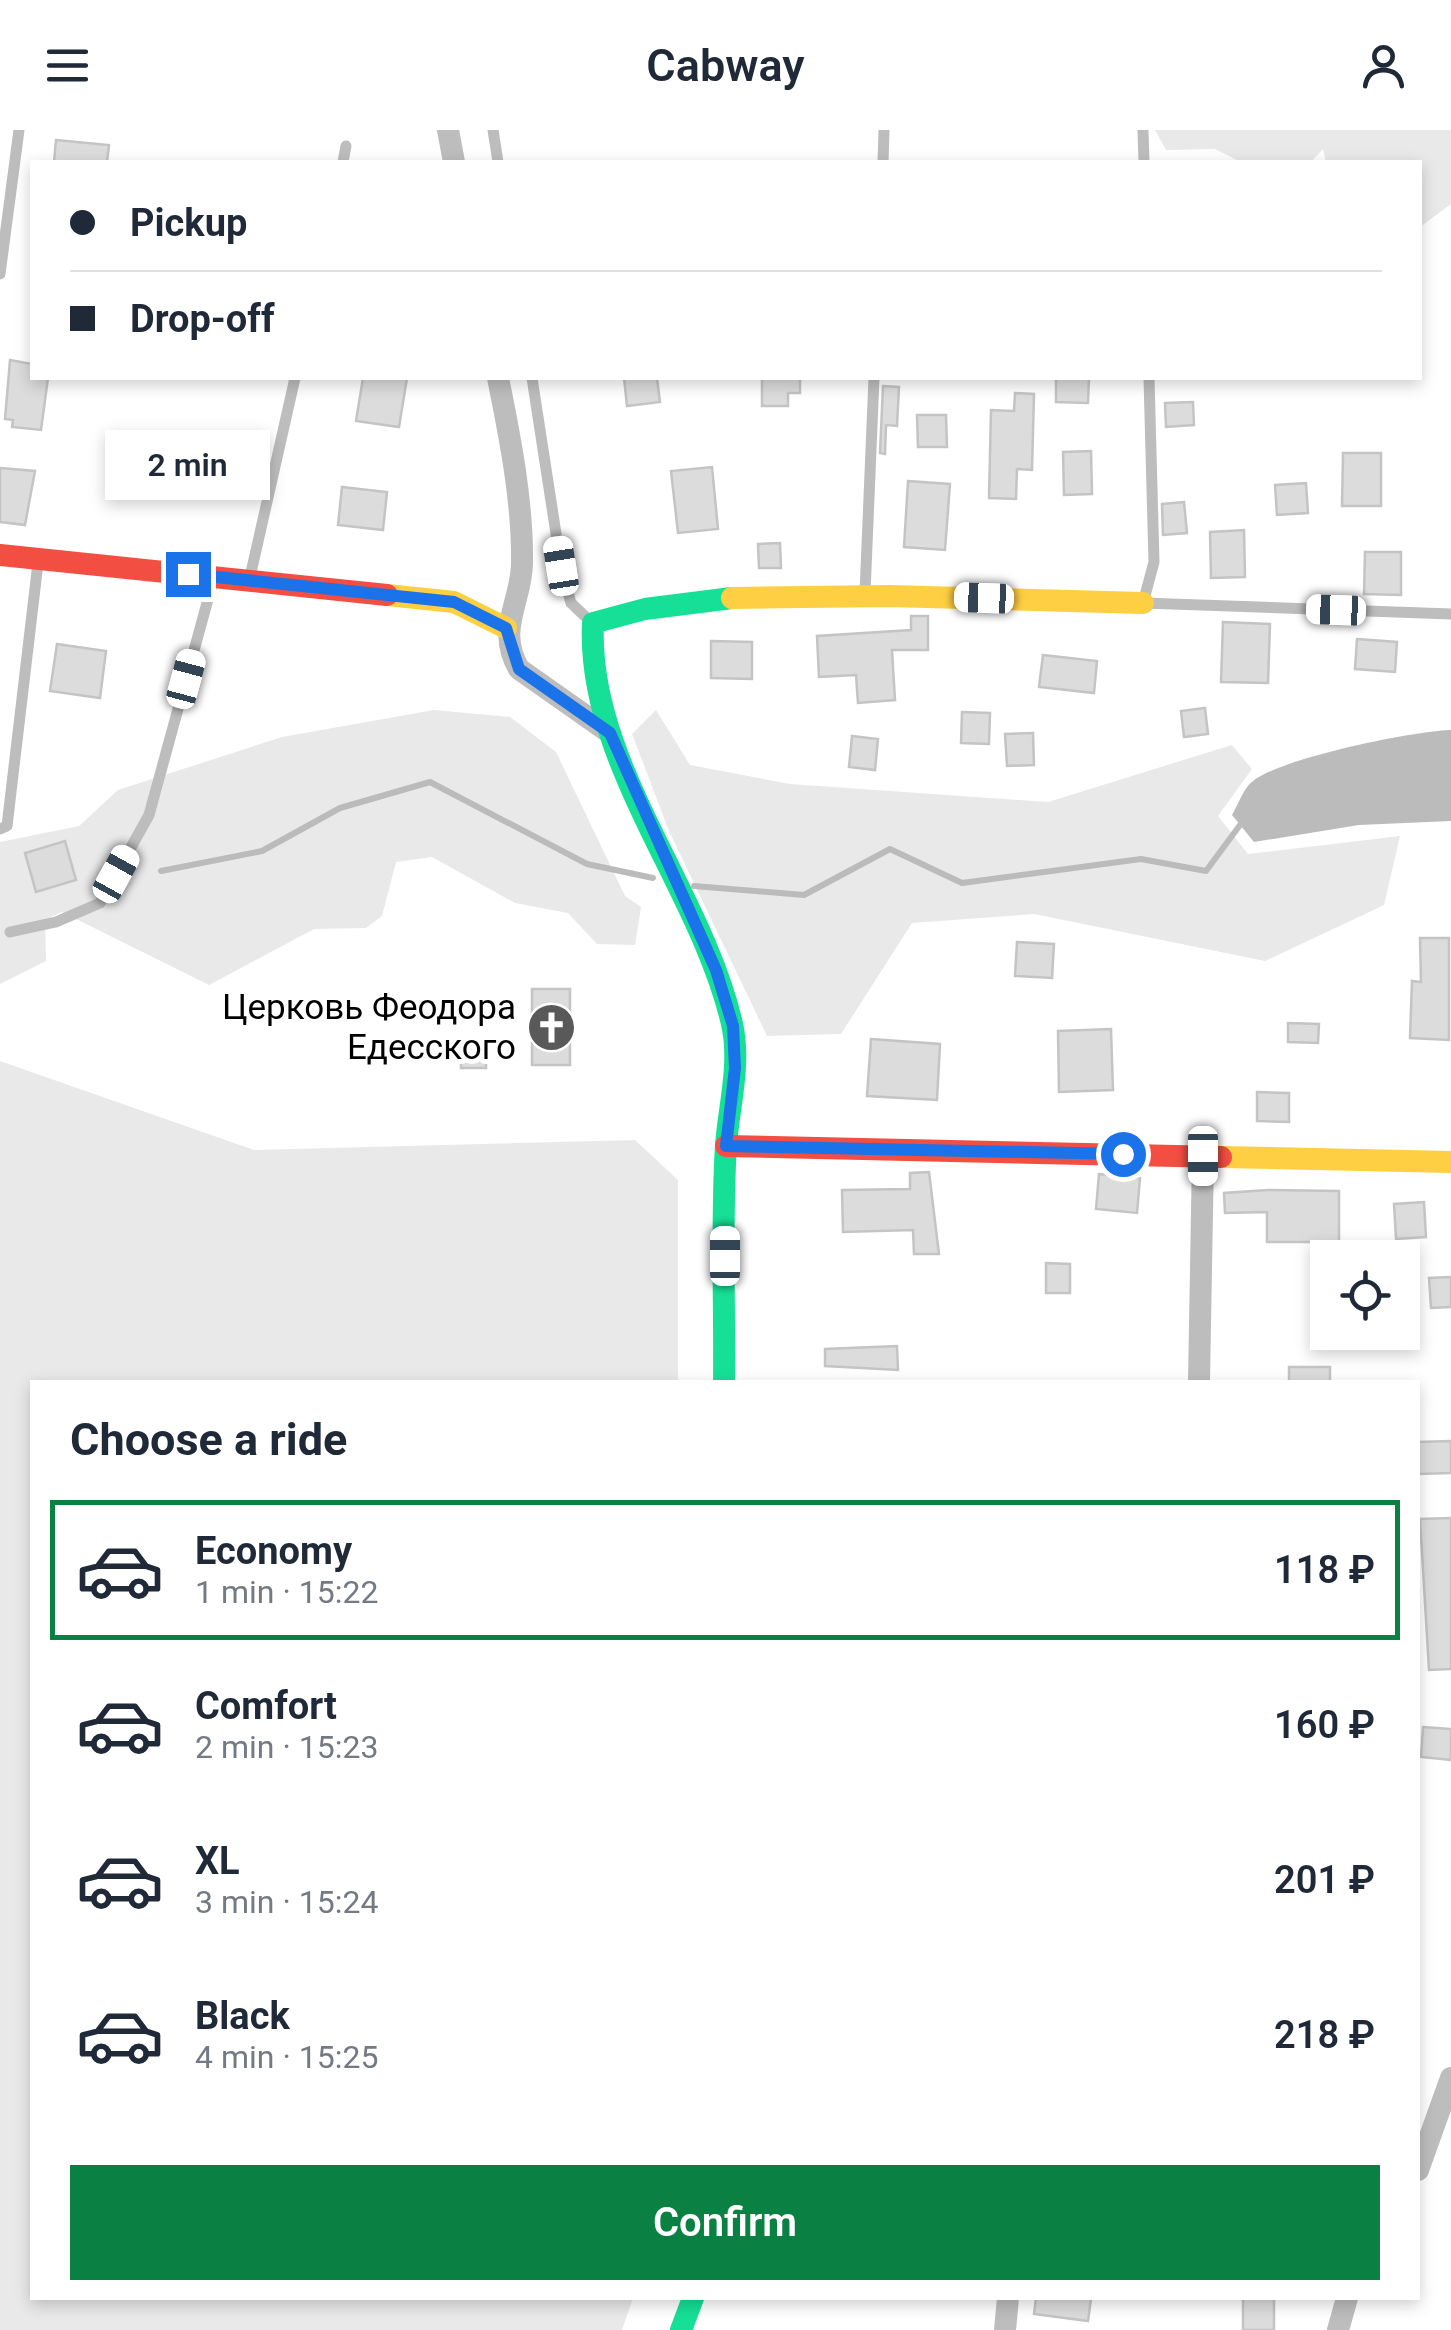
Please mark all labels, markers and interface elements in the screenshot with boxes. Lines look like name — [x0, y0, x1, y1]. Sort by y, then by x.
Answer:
icon: menu — [40, 38, 95, 93]
icon: person — [1356, 38, 1411, 93]
text: Cabway — [646, 39, 805, 92]
text: Pickup — [130, 201, 247, 245]
text: Drop-off — [130, 297, 275, 341]
callout: 2 min — [106, 429, 270, 499]
text: 2 min — [147, 446, 228, 484]
car — [541, 534, 581, 598]
route end — [166, 552, 211, 597]
car — [953, 582, 1015, 614]
car — [1305, 594, 1367, 626]
car — [164, 646, 208, 712]
car — [88, 840, 144, 908]
place label: Церковь Феодора Едесского — [222, 987, 516, 1068]
church icon: Церковь Феодора Едесского — [525, 1001, 577, 1053]
car — [1188, 1126, 1218, 1186]
route start — [1101, 1132, 1146, 1177]
car — [710, 1226, 740, 1286]
map controls — [1310, 1240, 1420, 1350]
button: locate — [1310, 1240, 1420, 1350]
text: Choose a ride — [70, 1413, 347, 1466]
icon: car — [75, 1525, 165, 1615]
text: Economy — [195, 1529, 352, 1573]
text: 118 ₽ — [1274, 1548, 1375, 1592]
text: 1 min · 15:22 — [195, 1573, 378, 1611]
icon: car — [75, 1680, 165, 1770]
text: Comfort — [195, 1684, 337, 1728]
text: 160 ₽ — [1274, 1703, 1375, 1747]
text: 2 min · 15:23 — [195, 1728, 378, 1766]
icon: car — [75, 1835, 165, 1925]
text: XL — [195, 1839, 240, 1883]
text: 201 ₽ — [1274, 1858, 1375, 1902]
text: 3 min · 15:24 — [195, 1883, 378, 1921]
icon: car — [75, 1990, 165, 2080]
text: Black — [195, 1994, 290, 2038]
text: 218 ₽ — [1274, 2013, 1375, 2057]
text: 4 min · 15:25 — [195, 2038, 378, 2076]
button: Confirm — [70, 2165, 1380, 2280]

